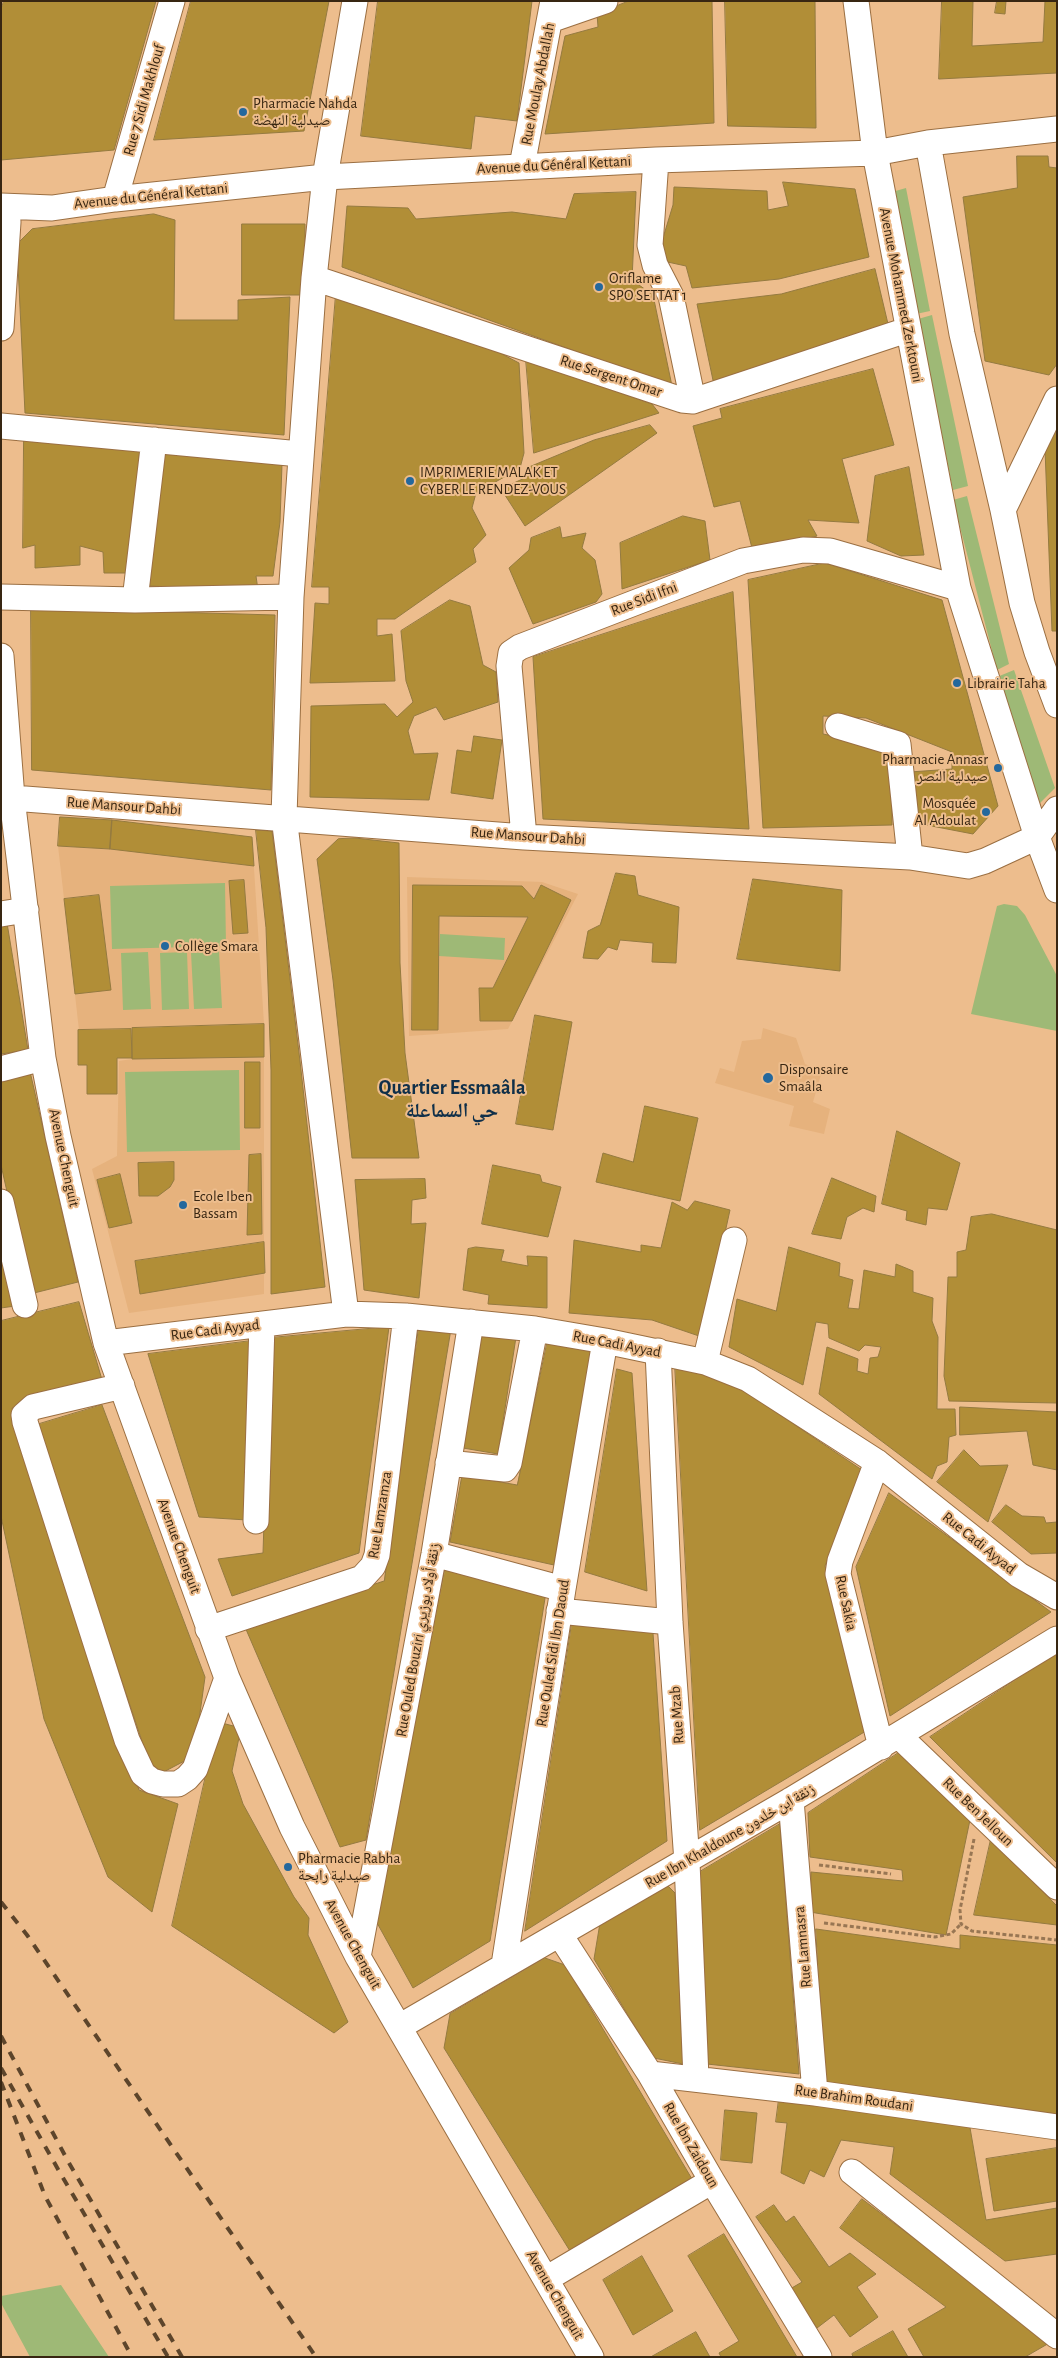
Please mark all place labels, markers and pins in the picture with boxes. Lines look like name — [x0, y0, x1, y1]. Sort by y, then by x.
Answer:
place label: Pharmacie Nahda صيدلية النهضة — [253, 94, 357, 129]
marker: Pharmacie Nahda صيدلية النهضة — [237, 106, 249, 118]
place label: Oriflame SPO SETTAT 1 — [609, 269, 687, 304]
marker: Oriflame SPO SETTAT 1 — [593, 281, 605, 293]
place label: IMPRIMERIE MALAK ET CYBER LE RENDEZ-VOUS — [420, 463, 566, 498]
marker: IMPRIMERIE MALAK ET CYBER LE RENDEZ-VOUS — [404, 475, 416, 487]
place label: Librairie Taha — [967, 674, 1046, 692]
marker: Librairie Taha — [951, 677, 963, 689]
place label: Pharmacie Annasr صيدلية النصر — [882, 750, 988, 785]
marker: Pharmacie Annasr صيدلية النصر — [992, 762, 1004, 774]
place label: Mosquée Al Adoulat — [915, 794, 976, 829]
marker: Mosquée Al Adoulat — [980, 806, 992, 818]
place label: Collège Smara — [175, 937, 258, 955]
marker: Collège Smara — [159, 940, 171, 952]
place label: Disponsaire Smaâla — [779, 1060, 848, 1095]
marker: Disponsaire Smaâla — [761, 1071, 775, 1085]
place label: Ecole Iben Bassam — [193, 1187, 252, 1222]
marker: Ecole Iben Bassam — [177, 1199, 189, 1211]
place label: Pharmacie Rabha صيدلية رابحة — [298, 1849, 400, 1884]
marker: Pharmacie Rabha صيدلية رابحة — [282, 1861, 294, 1873]

